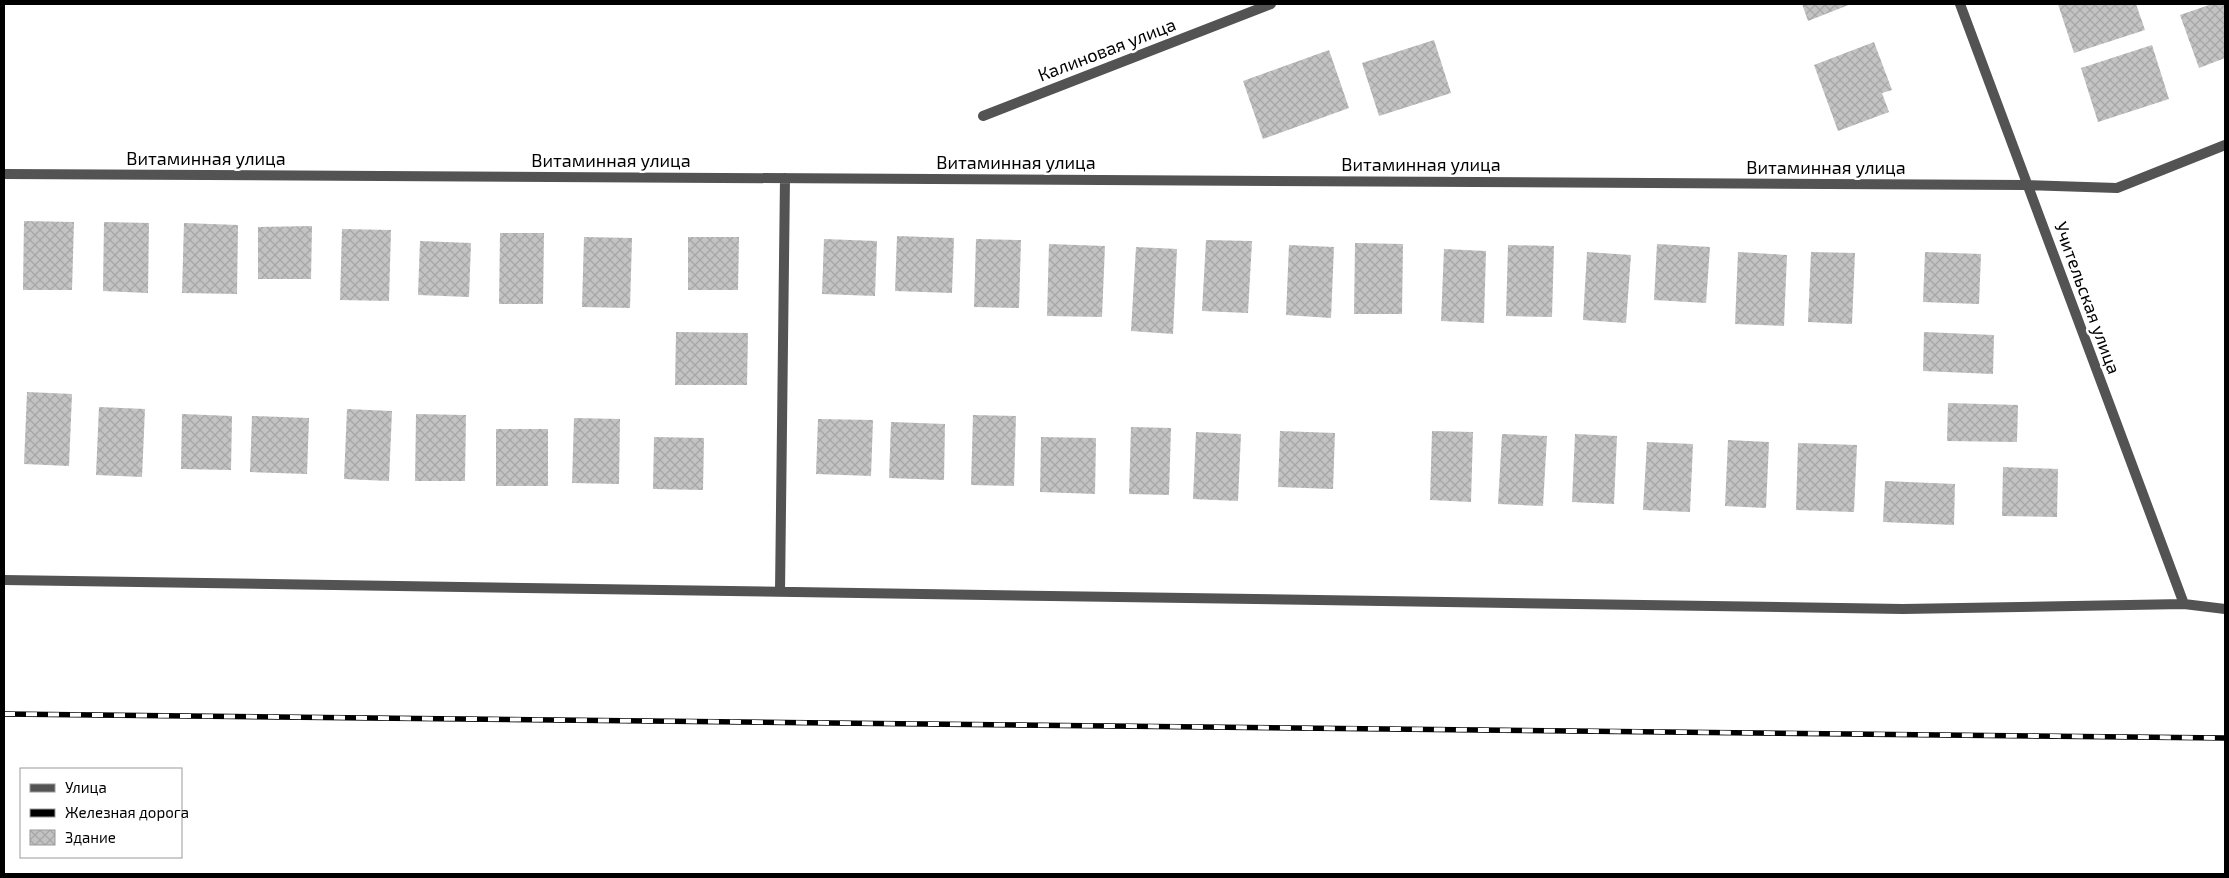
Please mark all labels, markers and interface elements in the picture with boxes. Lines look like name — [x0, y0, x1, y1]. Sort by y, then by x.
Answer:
street label: Калиновая улица — [1034, 13, 1179, 86]
street label: Витаминная улица — [126, 147, 286, 169]
street label: Витаминная улица — [531, 149, 691, 171]
street label: Витаминная улица — [936, 151, 1096, 173]
street label: Витаминная улица — [1341, 153, 1501, 175]
street label: Витаминная улица — [1746, 156, 1906, 178]
street label: Учительская улица — [2050, 219, 2126, 377]
legend — [20, 768, 182, 858]
text: Улица — [65, 778, 107, 796]
text: Железная дорога — [65, 803, 189, 821]
text: Здание — [65, 828, 116, 846]

